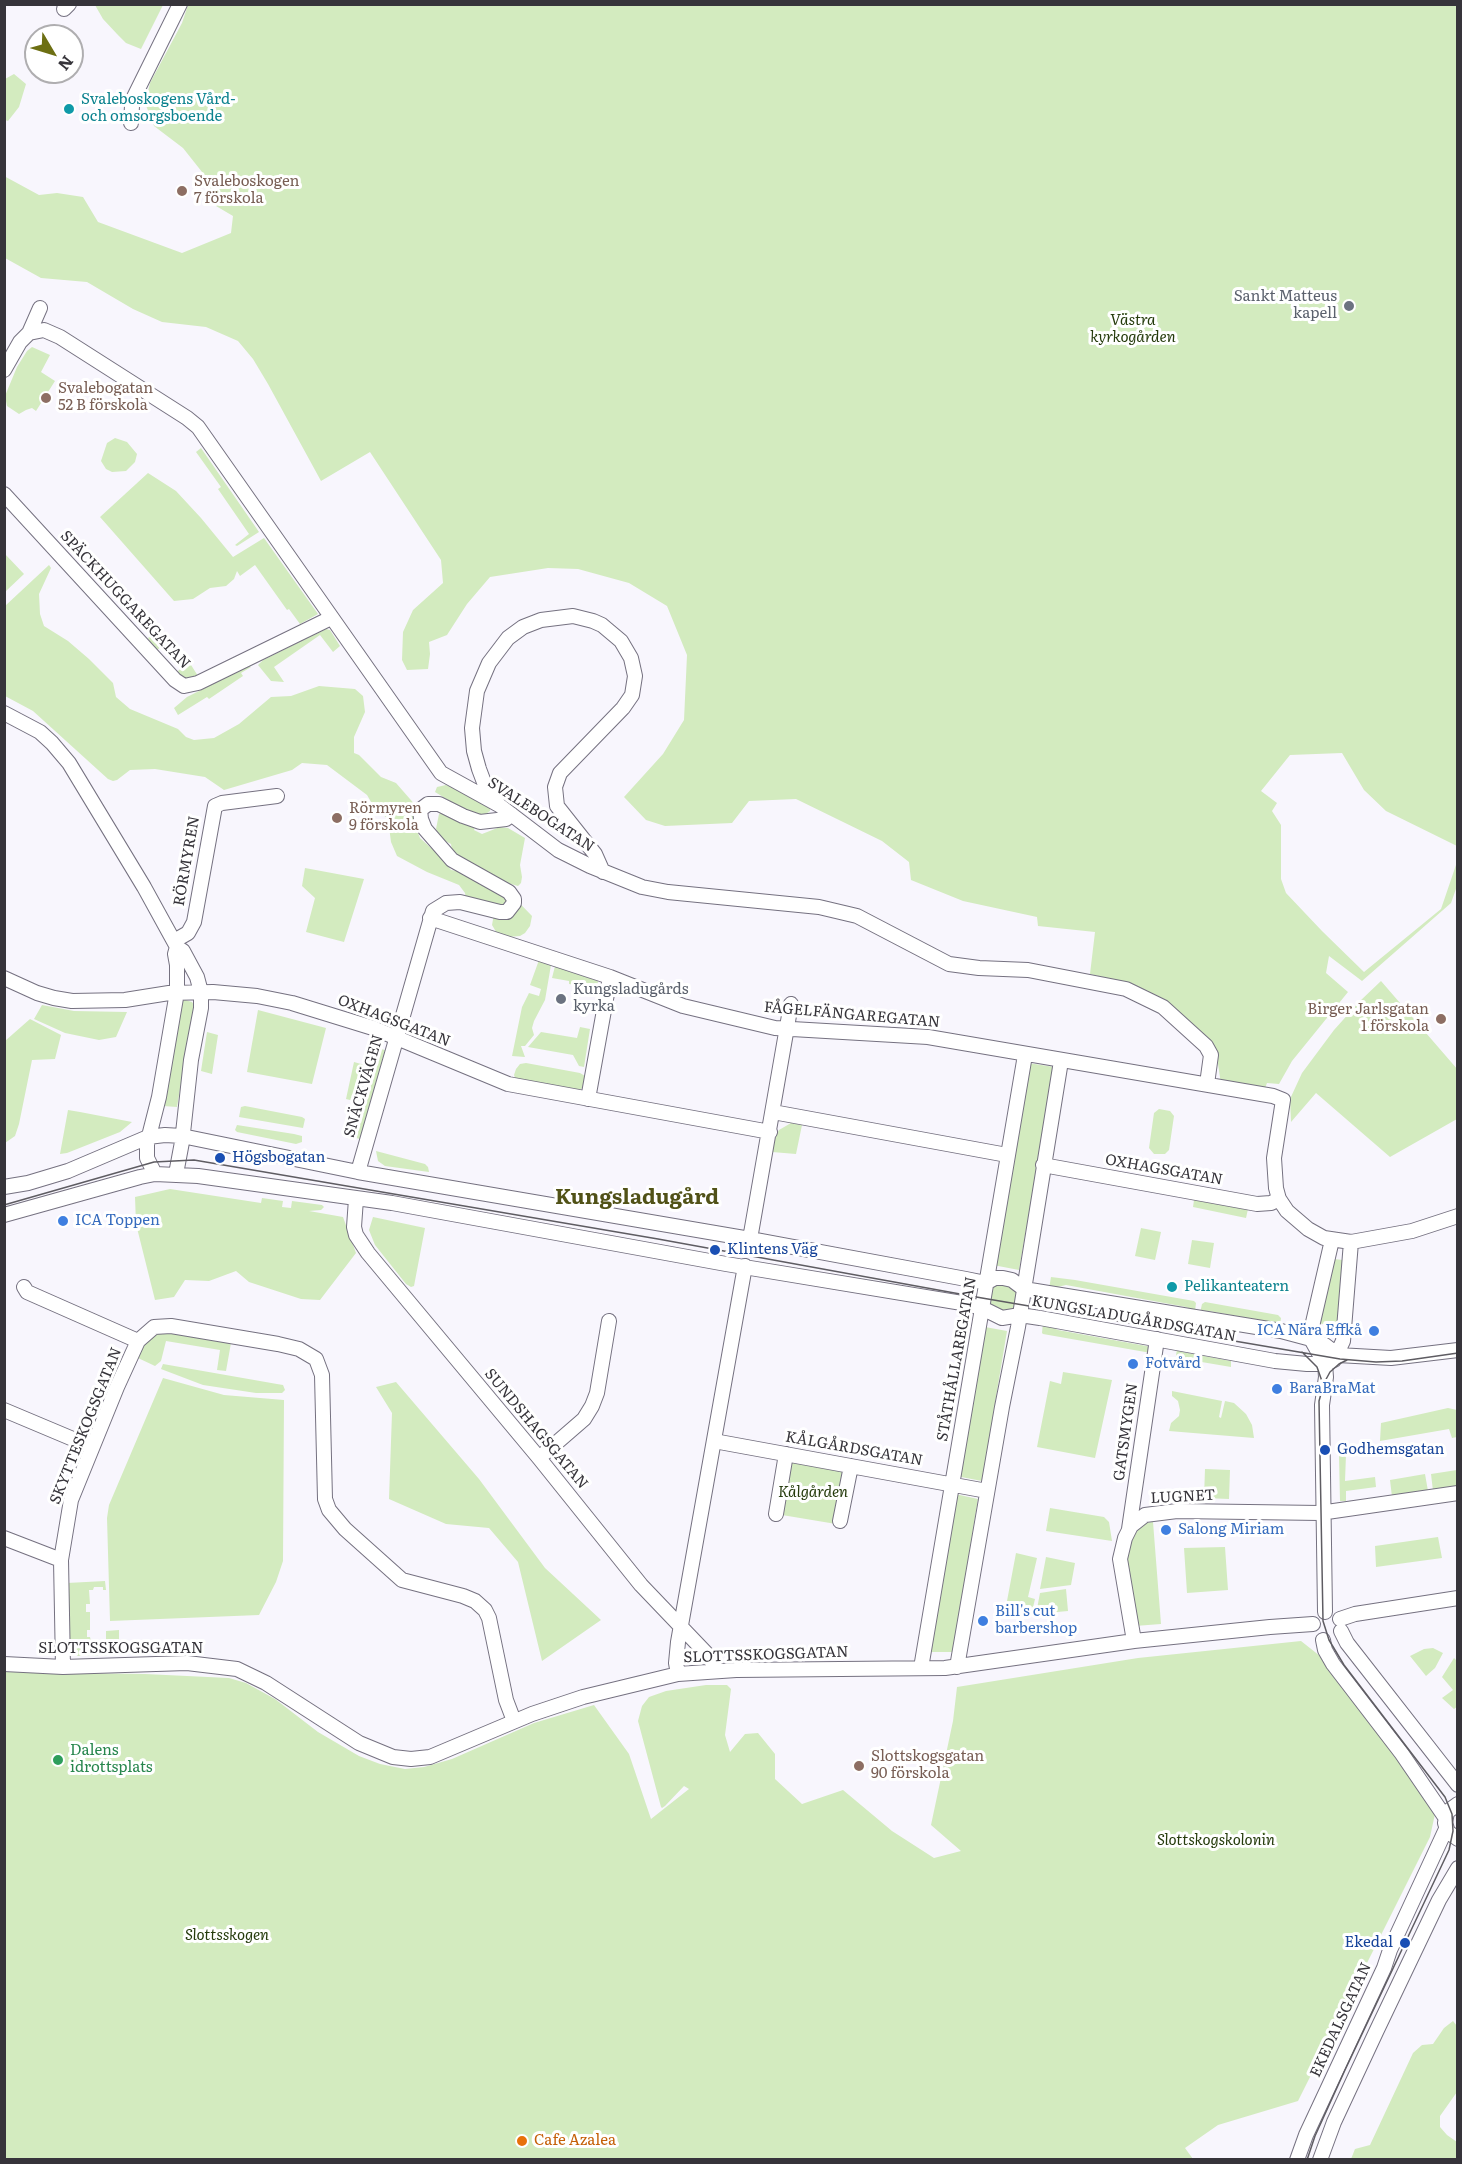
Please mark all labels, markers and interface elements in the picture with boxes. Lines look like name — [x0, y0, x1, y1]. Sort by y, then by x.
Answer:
north arrow — [24, 24, 84, 84]
text: N — [53, 51, 80, 77]
place label: Svaleboskogens Vård- och omsorgsboende — [81, 91, 236, 126]
marker: Svaleboskogens Vård- och omsorgsboende — [62, 102, 76, 116]
place label: Svaleboskogen 7 förskola — [194, 173, 299, 208]
marker: Svaleboskogen 7 förskola — [175, 184, 189, 198]
place label: Sankt Matteus kapell — [1234, 288, 1337, 323]
marker: Sankt Matteus kapell — [1342, 299, 1356, 313]
park label: Västra kyrkogården — [1090, 312, 1176, 347]
place label: Svalebogatan 52 B förskola — [58, 380, 153, 415]
marker: Svalebogatan 52 B förskola — [39, 391, 53, 405]
street label: SPÄCKHUGGAREGATAN — [56, 527, 194, 673]
street label: SVALEBOGATAN — [484, 774, 598, 856]
place label: Rörmyren 9 förskola — [349, 800, 422, 835]
marker: Rörmyren 9 förskola — [330, 811, 344, 825]
street label: RÖRMYREN — [170, 815, 204, 907]
place label: Kungsladugårds kyrka — [573, 981, 688, 1016]
street label: OXHAGSGATAN — [335, 991, 453, 1051]
marker: Kungsladugårds kyrka — [554, 992, 568, 1006]
street label: FÅGELFÄNGAREGATAN — [763, 998, 941, 1032]
place label: Birger Jarlsgatan 1 förskola — [1307, 1001, 1429, 1036]
marker: Birger Jarlsgatan 1 förskola — [1434, 1012, 1448, 1026]
street label: SNÄCKVÄGEN — [341, 1032, 387, 1140]
place label: Högsbogatan — [232, 1149, 325, 1167]
marker: Högsbogatan — [213, 1151, 227, 1165]
street label: OXHAGSGATAN — [1104, 1151, 1224, 1189]
district label: Kungsladugård — [555, 1185, 719, 1211]
place label: ICA Toppen — [75, 1212, 160, 1230]
marker: ICA Toppen — [56, 1214, 70, 1228]
place label: Klintens Väg — [727, 1241, 818, 1259]
marker: Klintens Väg — [708, 1243, 722, 1257]
street label: STÅTHÅLLAREGATAN — [934, 1275, 980, 1443]
place label: Pelikanteatern — [1184, 1278, 1289, 1296]
marker: Pelikanteatern — [1165, 1280, 1179, 1294]
street label: KUNGSLADUGÅRDSGATAN — [1030, 1292, 1238, 1346]
place label: ICA Nära Effkå — [1257, 1322, 1362, 1340]
marker: ICA Nära Effkå — [1367, 1324, 1381, 1338]
street label: SKYTTESKOGSGATAN — [46, 1345, 126, 1507]
place label: Fotvård — [1145, 1355, 1201, 1373]
marker: Fotvård — [1126, 1357, 1140, 1371]
street label: SUNDSHAGSGATAN — [480, 1365, 592, 1493]
place label: BaraBraMat — [1289, 1380, 1376, 1398]
street label: GATSMYGEN — [1110, 1382, 1142, 1482]
marker: BaraBraMat — [1270, 1382, 1284, 1396]
street label: KÅLGÅRDSGATAN — [784, 1428, 924, 1470]
place label: Godhemsgatan — [1337, 1441, 1445, 1459]
marker: Godhemsgatan — [1318, 1443, 1332, 1457]
park label: Kålgården — [778, 1484, 848, 1502]
street label: LUGNET — [1150, 1486, 1216, 1508]
place label: Salong Miriam — [1178, 1521, 1284, 1539]
marker: Salong Miriam — [1159, 1523, 1173, 1537]
place label: Bill's cut barbershop — [995, 1603, 1077, 1638]
marker: Bill's cut barbershop — [976, 1614, 990, 1628]
street label: SLOTTSSKOGSGATAN — [38, 1640, 204, 1658]
street label: SLOTTSSKOGSGATAN — [683, 1643, 849, 1667]
place label: Dalens idrottsplats — [70, 1742, 152, 1777]
place label: Slottskogsgatan 90 förskola — [871, 1748, 984, 1783]
marker: Dalens idrottsplats — [51, 1753, 65, 1767]
marker: Slottskogsgatan 90 förskola — [852, 1759, 866, 1773]
park label: Slottskogskolonin — [1157, 1832, 1275, 1850]
park label: Slottsskogen — [185, 1927, 269, 1945]
place label: Ekedal — [1344, 1934, 1393, 1952]
marker: Ekedal — [1398, 1936, 1412, 1950]
street label: EKEDALSGATAN — [1307, 1960, 1375, 2080]
place label: Cafe Azalea — [534, 2132, 616, 2150]
marker: Cafe Azalea — [515, 2134, 529, 2148]

